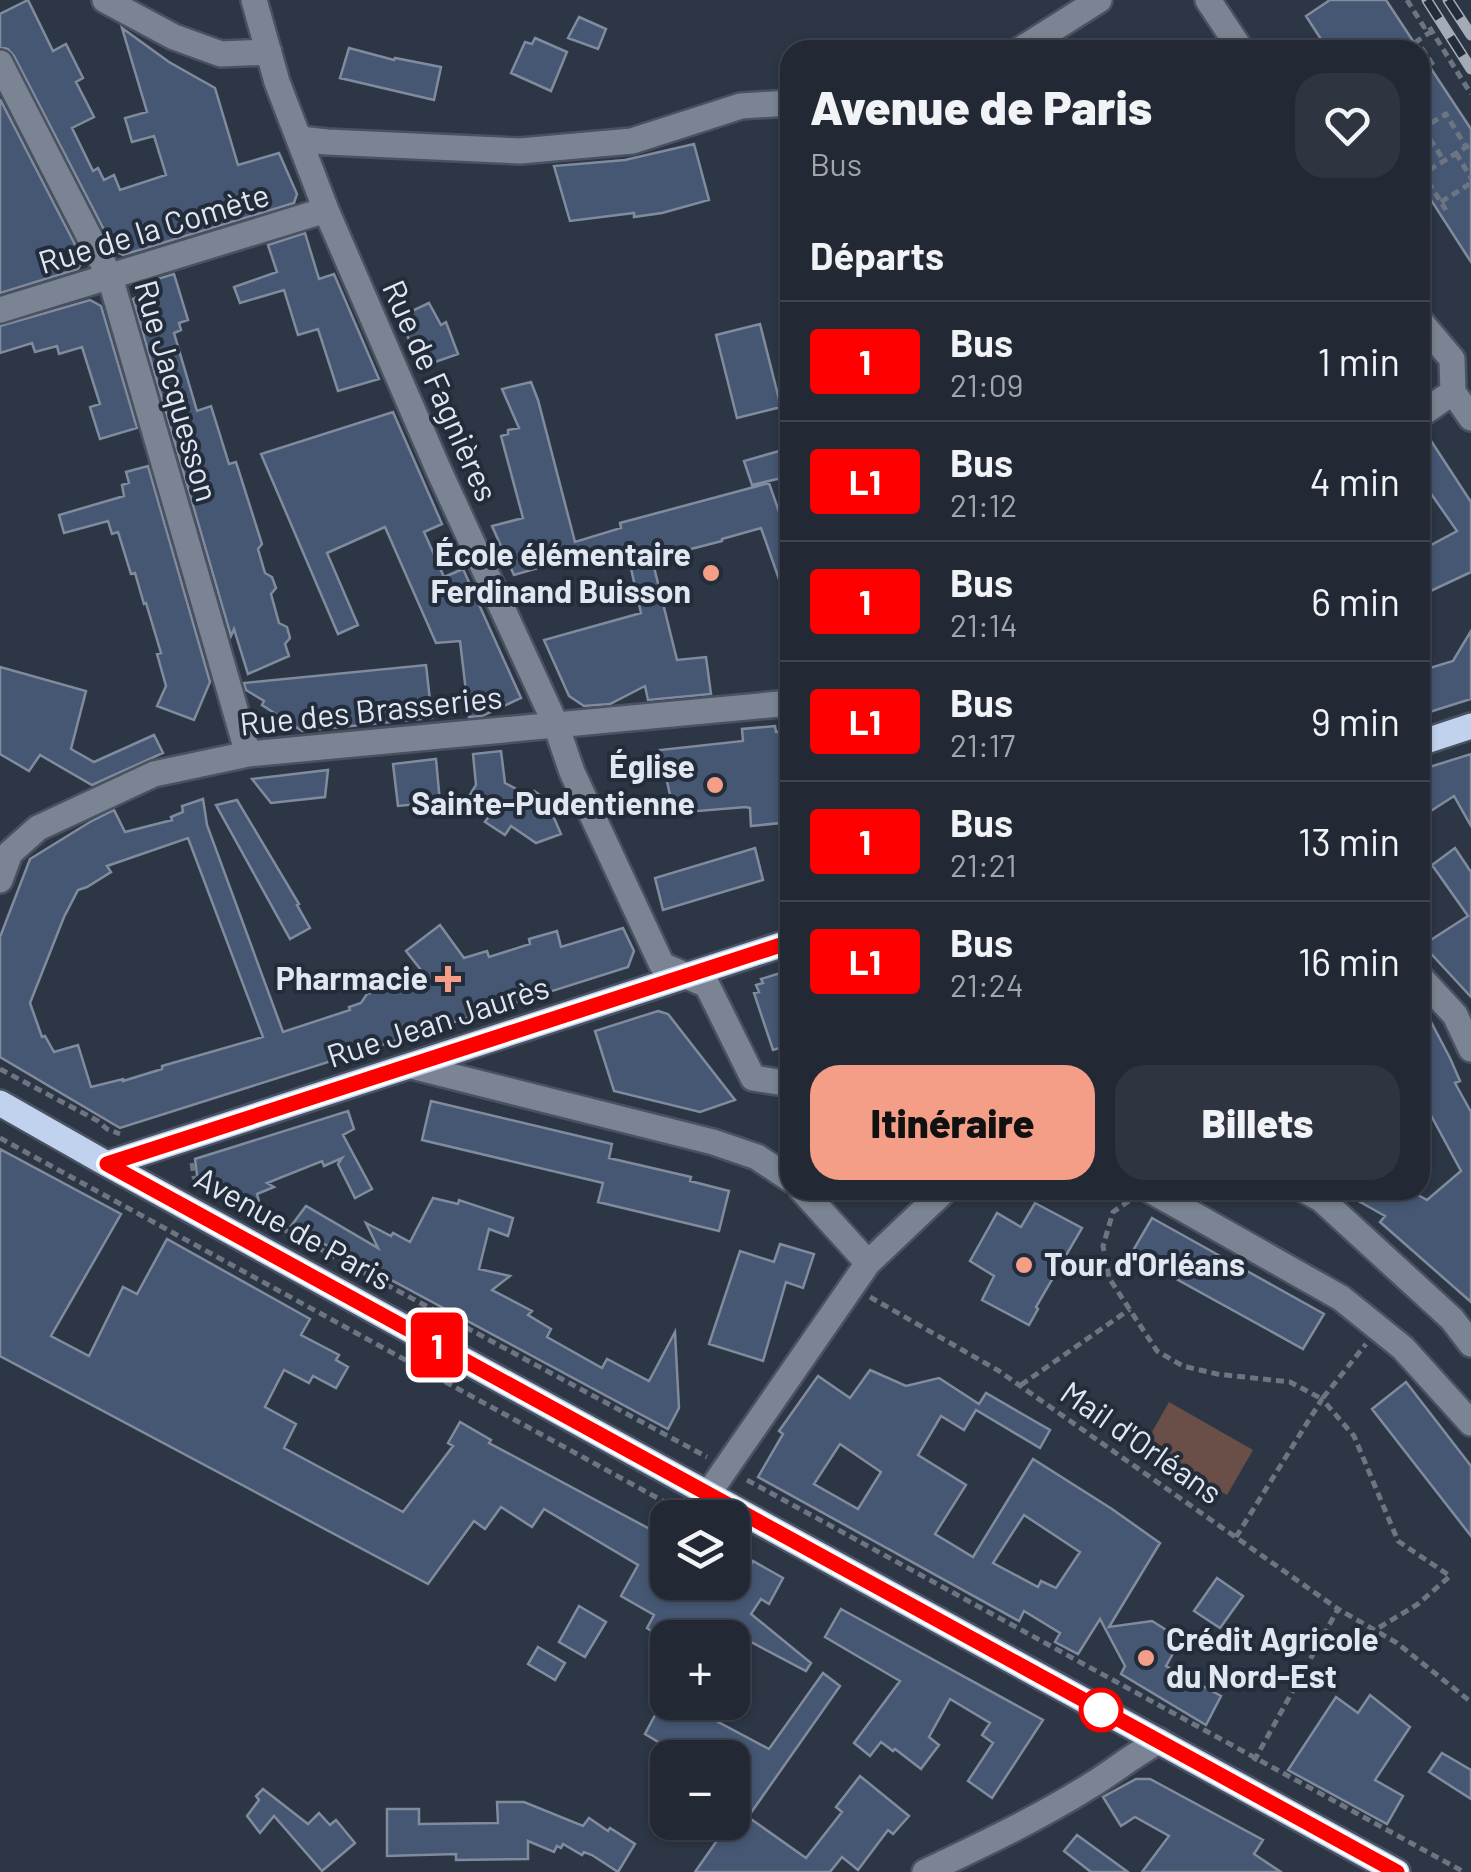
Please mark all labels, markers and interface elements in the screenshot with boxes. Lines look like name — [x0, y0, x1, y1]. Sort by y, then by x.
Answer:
button: heart — [1295, 73, 1400, 178]
text: Avenue de Paris — [810, 77, 1152, 135]
text: Bus — [810, 144, 862, 182]
street label: Rue de la Comète — [33, 174, 273, 280]
text: Départs — [810, 232, 944, 278]
street label: Rue de Fagnières — [376, 274, 508, 507]
street label: Rue Jacquesson — [128, 276, 228, 505]
text: Bus — [950, 319, 1013, 365]
text: 1 min — [1318, 338, 1400, 384]
text: 1 — [859, 340, 871, 382]
text: 21:09 — [950, 365, 1024, 403]
text: Bus — [950, 439, 1013, 485]
text: 4 min — [1310, 458, 1400, 504]
text: L1 — [849, 460, 881, 502]
text: 21:12 — [950, 485, 1017, 523]
place label: École élémentaire Ferdinand Buisson — [431, 534, 691, 609]
text: Bus — [950, 559, 1013, 605]
marker: École élémentaire Ferdinand Buisson — [700, 562, 722, 584]
text: 6 min — [1311, 578, 1400, 624]
text: 1 — [859, 580, 871, 622]
text: 21:14 — [950, 605, 1018, 643]
street label: Rue des Brasseries — [238, 676, 504, 742]
text: Bus — [950, 679, 1013, 725]
text: 9 min — [1311, 698, 1400, 744]
text: L1 — [849, 700, 881, 742]
text: 21:17 — [950, 725, 1015, 763]
place label: Église Sainte-Pudentienne — [411, 746, 695, 821]
marker: Église Sainte-Pudentienne — [704, 774, 726, 796]
text: Bus — [950, 799, 1013, 845]
text: 13 min — [1298, 818, 1400, 864]
text: 1 — [859, 820, 871, 862]
text: 21:21 — [950, 845, 1017, 883]
text: Bus — [950, 919, 1013, 965]
text: 16 min — [1298, 938, 1400, 984]
text: L1 — [849, 940, 881, 982]
place label: Pharmacie — [276, 958, 428, 996]
text: 21:24 — [950, 965, 1024, 1003]
street label: Rue Jean Jaurès — [322, 966, 553, 1074]
marker: Pharmacie — [437, 968, 459, 990]
button: Itinéraire — [810, 1065, 1095, 1180]
button: Billets — [1115, 1065, 1400, 1180]
street label: Avenue de Paris — [189, 1157, 399, 1297]
place label: Tour d'Orléans — [1044, 1244, 1245, 1282]
marker: Tour d'Orléans — [1013, 1254, 1035, 1276]
line badge: 1 — [404, 1312, 470, 1378]
text: 1 — [431, 1324, 443, 1366]
street label: Mail d'Orléans — [1054, 1372, 1230, 1511]
map controls — [650, 1500, 750, 1840]
button: layers — [650, 1500, 750, 1600]
place label: Crédit Agricole du Nord-Est — [1166, 1619, 1379, 1694]
button: + — [650, 1620, 750, 1720]
marker: Crédit Agricole du Nord-Est — [1135, 1647, 1157, 1669]
unlabelled marker — [1080, 1689, 1122, 1731]
button: − — [650, 1740, 750, 1840]

